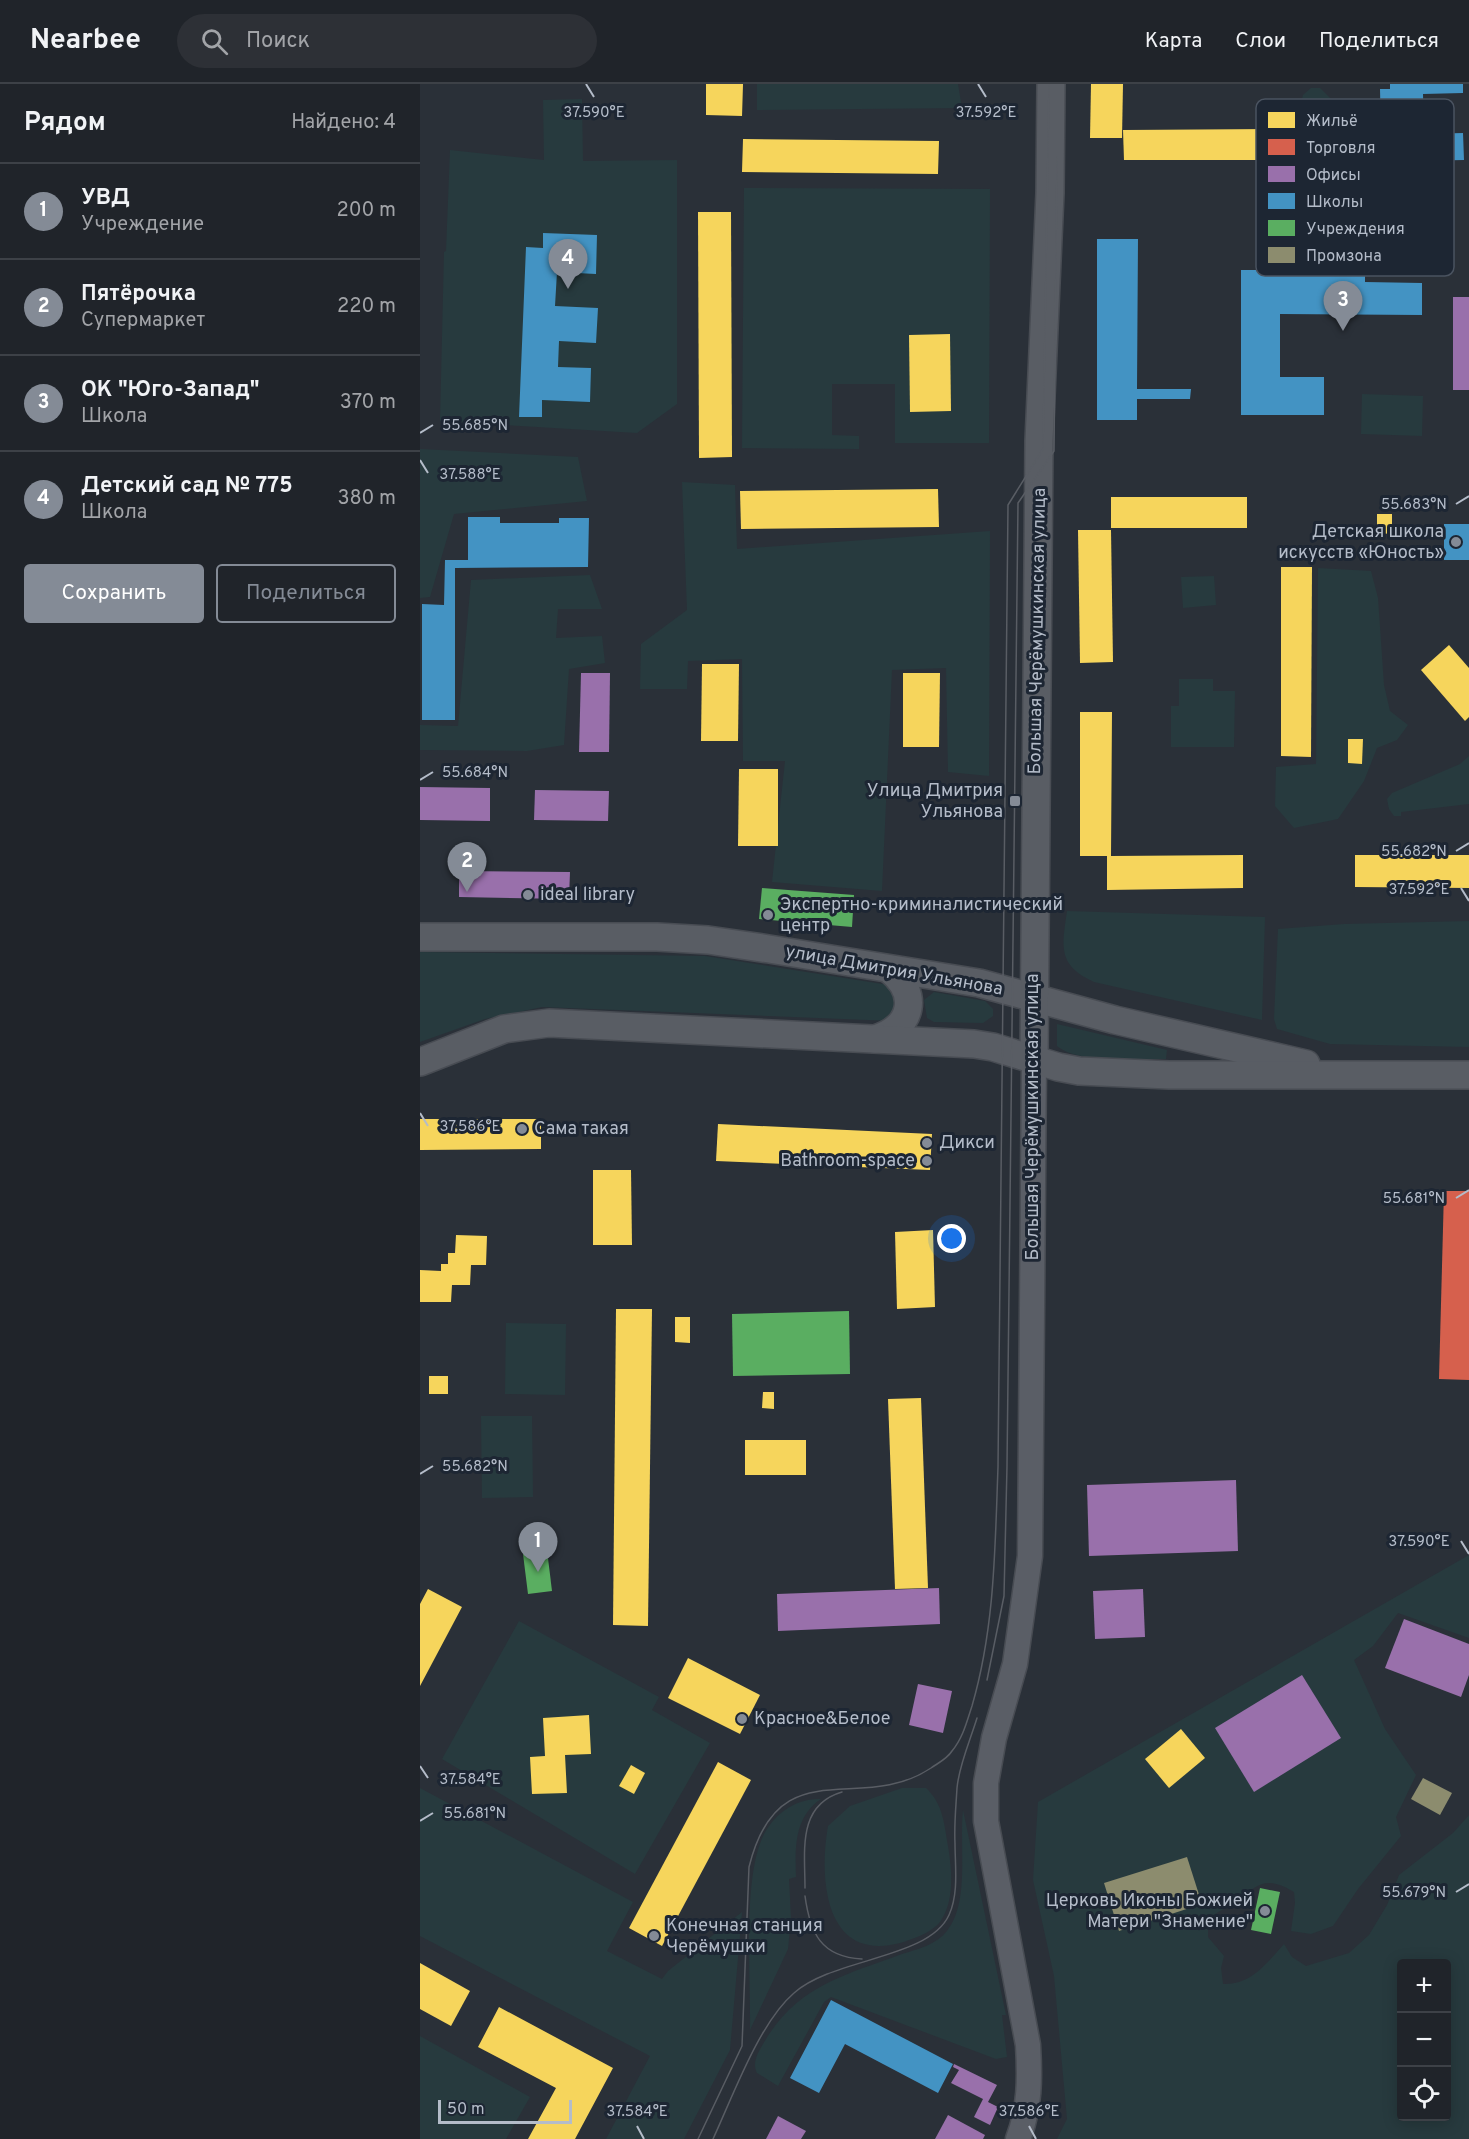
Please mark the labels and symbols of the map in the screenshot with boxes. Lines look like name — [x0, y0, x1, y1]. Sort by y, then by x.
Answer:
legend — [1256, 99, 1454, 276]
text: 37.590°E — [563, 104, 625, 123]
text: 37.592°E — [955, 104, 1017, 123]
text: Жильё — [1306, 112, 1358, 132]
text: Торговля — [1306, 139, 1376, 159]
text: Офисы — [1306, 166, 1361, 186]
text: Школы — [1306, 193, 1363, 213]
text: Учреждения — [1306, 220, 1405, 240]
pin: 4 — [548, 240, 588, 289]
text: Промзона — [1306, 247, 1382, 267]
pin: 3 — [1324, 282, 1362, 331]
text: 55.685°N — [442, 417, 508, 436]
text: 37.588°E — [439, 466, 501, 485]
street label: Большая Черёмушкинская улица — [1024, 487, 1052, 775]
text: 55.683°N — [1381, 496, 1447, 515]
place label: Детская школа искусств «Юность» — [1278, 521, 1444, 565]
marker: Детская школа искусств «Юность» — [1449, 535, 1463, 549]
text: 55.684°N — [442, 764, 508, 783]
place label: Улица Дмитрия Ульянова — [867, 780, 1003, 824]
marker: Улица Дмитрия Ульянова — [1008, 794, 1022, 808]
pin: 2 — [448, 842, 486, 892]
text: 55.682°N — [1381, 843, 1447, 862]
text: 37.592°E — [1388, 881, 1450, 900]
place label: ideal library — [540, 884, 635, 907]
marker: ideal library — [521, 888, 535, 902]
place label: Экспертно-криминалистический центр — [780, 894, 1063, 938]
marker: Экспертно-криминалистический центр — [761, 908, 775, 922]
street label: улица Дмитрия Ульянова — [783, 941, 1005, 1001]
street label: Большая Черёмушкинская улица — [1022, 974, 1045, 1260]
text: 37.586°E — [439, 1118, 501, 1137]
place label: Сама такая — [534, 1118, 629, 1141]
marker: Сама такая — [515, 1122, 529, 1136]
place label: Дикси — [939, 1132, 995, 1155]
marker: Дикси — [920, 1136, 934, 1150]
place label: Bathroom-space — [780, 1150, 915, 1173]
marker: Bathroom-space — [920, 1154, 934, 1168]
text: 55.681°N — [1383, 1190, 1445, 1209]
your location — [937, 1224, 966, 1253]
text: 55.682°N — [442, 1458, 508, 1477]
pin: 1 — [518, 1522, 558, 1572]
text: 37.590°E — [1388, 1533, 1450, 1552]
place label: Красное&Белое — [754, 1708, 890, 1731]
marker: Красное&Белое — [735, 1712, 749, 1726]
text: 37.584°E — [439, 1771, 501, 1790]
text: 55.681°N — [444, 1805, 506, 1824]
text: 55.679°N — [1382, 1884, 1446, 1903]
place label: Церковь Иконы Божией Матери "Знамение" — [1046, 1890, 1253, 1934]
marker: Церковь Иконы Божией Матери "Знамение" — [1258, 1904, 1272, 1918]
place label: Конечная станция Черёмушки — [666, 1915, 823, 1959]
marker: Конечная станция Черёмушки — [647, 1929, 661, 1943]
scale bar — [438, 2097, 572, 2124]
text: 37.584°E — [606, 2103, 668, 2122]
text: 37.586°E — [998, 2103, 1060, 2122]

